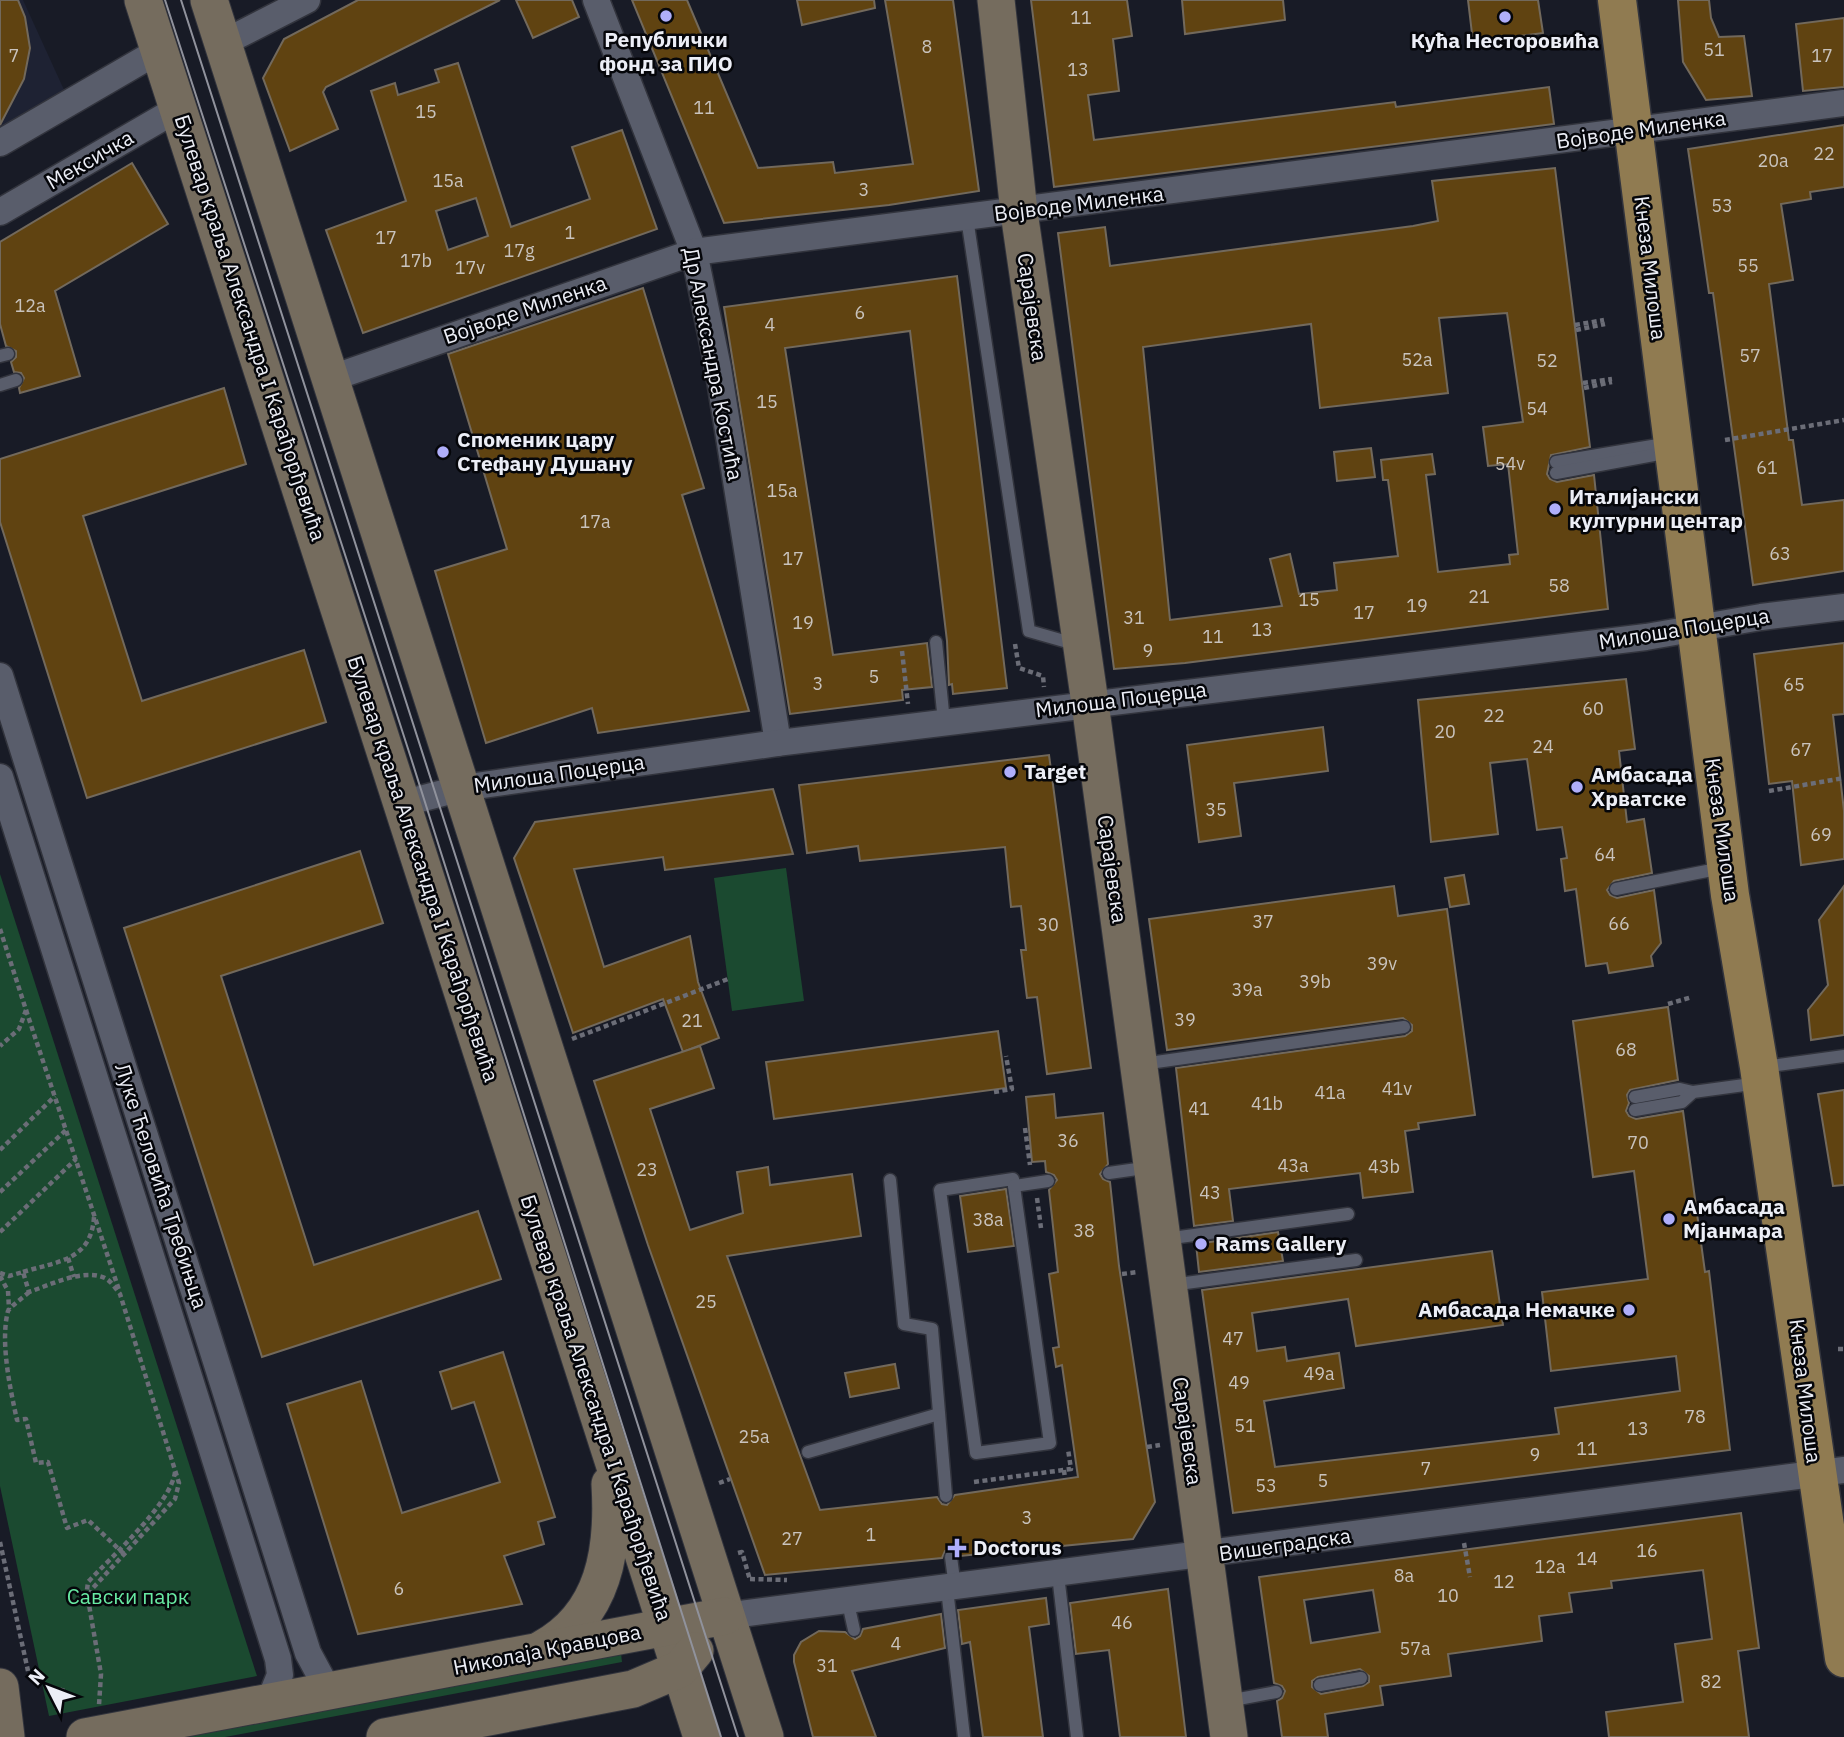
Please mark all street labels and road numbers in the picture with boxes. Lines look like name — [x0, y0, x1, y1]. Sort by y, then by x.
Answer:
street label: Војводе Миленка — [1554, 103, 1727, 155]
street label: Булевар краља Александра I Карађорђевића — [169, 111, 333, 544]
street label: Мексичка — [41, 123, 138, 195]
street label: Војводе Миленка — [992, 179, 1165, 227]
street label: Кнеза Милоша — [1628, 194, 1674, 342]
street label: Др Александра Костића — [678, 245, 750, 483]
street label: Сарајевска — [1012, 251, 1054, 363]
street label: Војводе Миленка — [439, 268, 610, 350]
street label: Милоша Поцерца — [1597, 601, 1771, 655]
street label: Булевар краља Александра I Карађорђевића — [342, 652, 506, 1085]
street label: Милоша Поцерца — [1034, 675, 1208, 723]
street label: Милоша Поцерца — [472, 747, 646, 799]
street label: Кнеза Милоша — [1699, 756, 1747, 904]
street label: Сарајевска — [1092, 813, 1134, 925]
street label: Луке Ћеловића Требињца — [109, 1059, 215, 1312]
street label: Булевар краља Александра I Карађорђевића — [515, 1191, 679, 1624]
street label: Кнеза Милоша — [1783, 1317, 1829, 1465]
street label: Сарајевска — [1167, 1375, 1209, 1487]
street label: Вишеградска — [1217, 1521, 1353, 1567]
street label: Николаја Кравцова — [450, 1617, 643, 1681]

